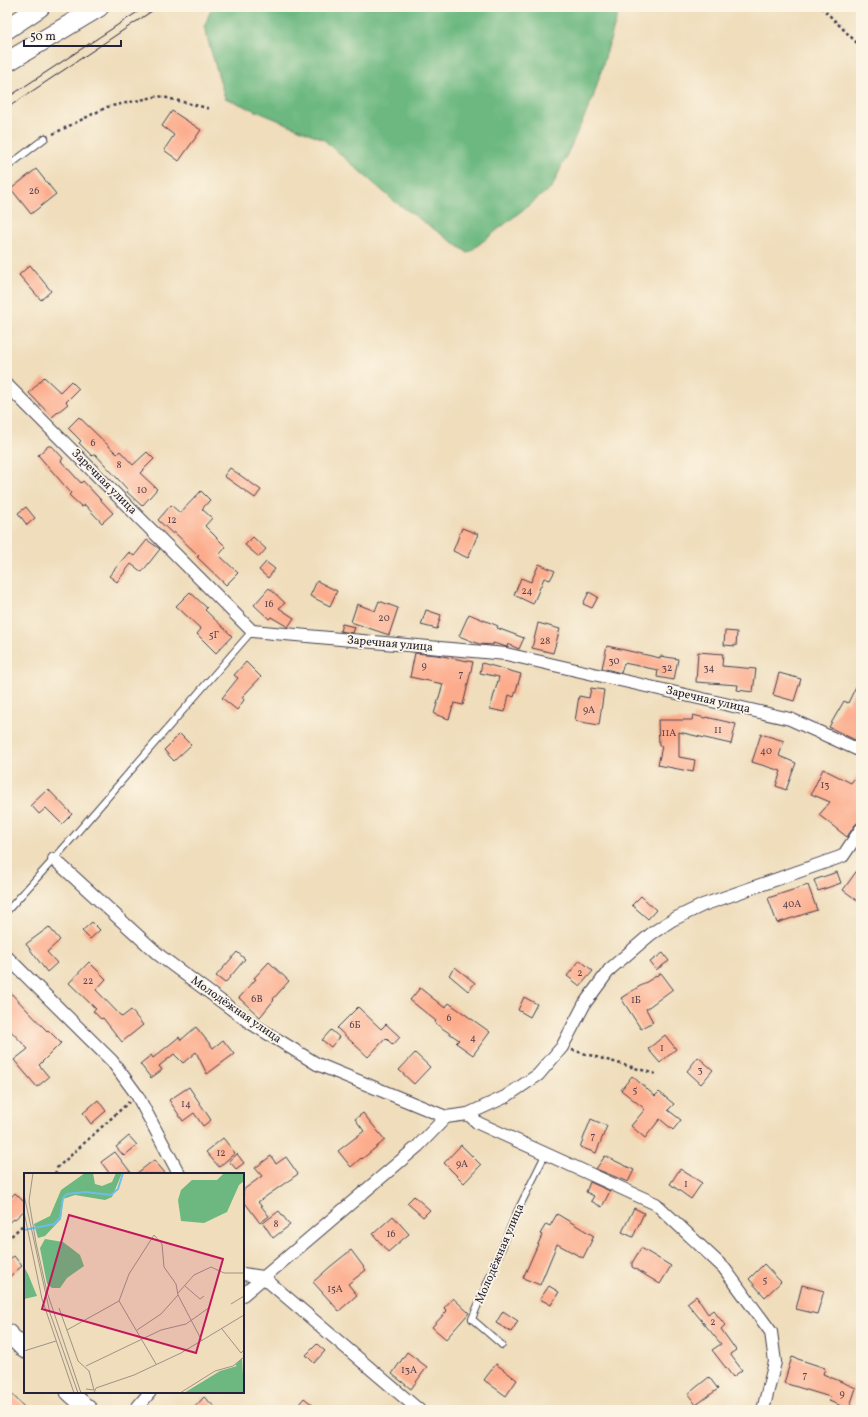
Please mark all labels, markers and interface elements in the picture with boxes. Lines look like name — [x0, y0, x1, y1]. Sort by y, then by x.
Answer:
scale bar — [24, 22, 121, 48]
text: 50 m — [30, 29, 56, 45]
house number: 26 — [29, 184, 39, 198]
house number: 6 — [90, 436, 96, 450]
street label: Заречная улица — [68, 446, 140, 518]
house number: 8 — [116, 458, 122, 472]
house number: 10 — [137, 483, 147, 497]
house number: 12 — [167, 513, 177, 527]
house number: 24 — [521, 584, 533, 598]
house number: 16 — [265, 597, 273, 611]
house number: 20 — [378, 611, 390, 625]
house number: 5Г — [209, 628, 220, 642]
street label: Заречная улица — [346, 632, 434, 656]
house number: 28 — [540, 634, 550, 648]
house number: 30 — [609, 654, 619, 668]
house number: 9 — [421, 659, 427, 673]
house number: 32 — [662, 661, 672, 675]
house number: 34 — [703, 661, 715, 675]
house number: 7 — [459, 667, 464, 681]
street label: Заречная улица — [664, 682, 752, 718]
house number: 9А — [583, 703, 595, 717]
house number: 11 — [714, 723, 722, 737]
house number: 11А — [662, 726, 676, 740]
house number: 40 — [760, 744, 772, 758]
house number: 13 — [820, 778, 830, 792]
house number: 40А — [783, 897, 801, 911]
house number: 2 — [577, 966, 583, 980]
street label: Молодёжная улица — [187, 973, 285, 1047]
house number: 22 — [83, 974, 93, 988]
house number: 6В — [251, 992, 263, 1006]
house number: 1Б — [631, 993, 641, 1007]
house number: 6 — [446, 1011, 452, 1025]
house number: 6Б — [349, 1018, 361, 1032]
house number: 4 — [470, 1031, 476, 1045]
house number: 1 — [660, 1041, 664, 1055]
house number: 3 — [697, 1063, 703, 1077]
house number: 5 — [633, 1083, 638, 1097]
house number: 14 — [181, 1097, 191, 1111]
house number: 7 — [591, 1129, 596, 1143]
house number: 12 — [216, 1146, 226, 1160]
house number: 9А — [456, 1157, 468, 1171]
inset map — [24, 1173, 244, 1393]
house number: 1 — [684, 1177, 688, 1191]
street label: Молодёжная улица — [472, 1201, 528, 1306]
house number: 8 — [273, 1217, 279, 1231]
house number: 16 — [387, 1227, 395, 1241]
house number: 5 — [763, 1273, 768, 1287]
house number: 15А — [327, 1282, 343, 1296]
house number: 2 — [710, 1315, 716, 1329]
house number: 13А — [401, 1363, 417, 1377]
house number: 7 — [803, 1368, 808, 1382]
house number: 9 — [839, 1387, 845, 1401]

